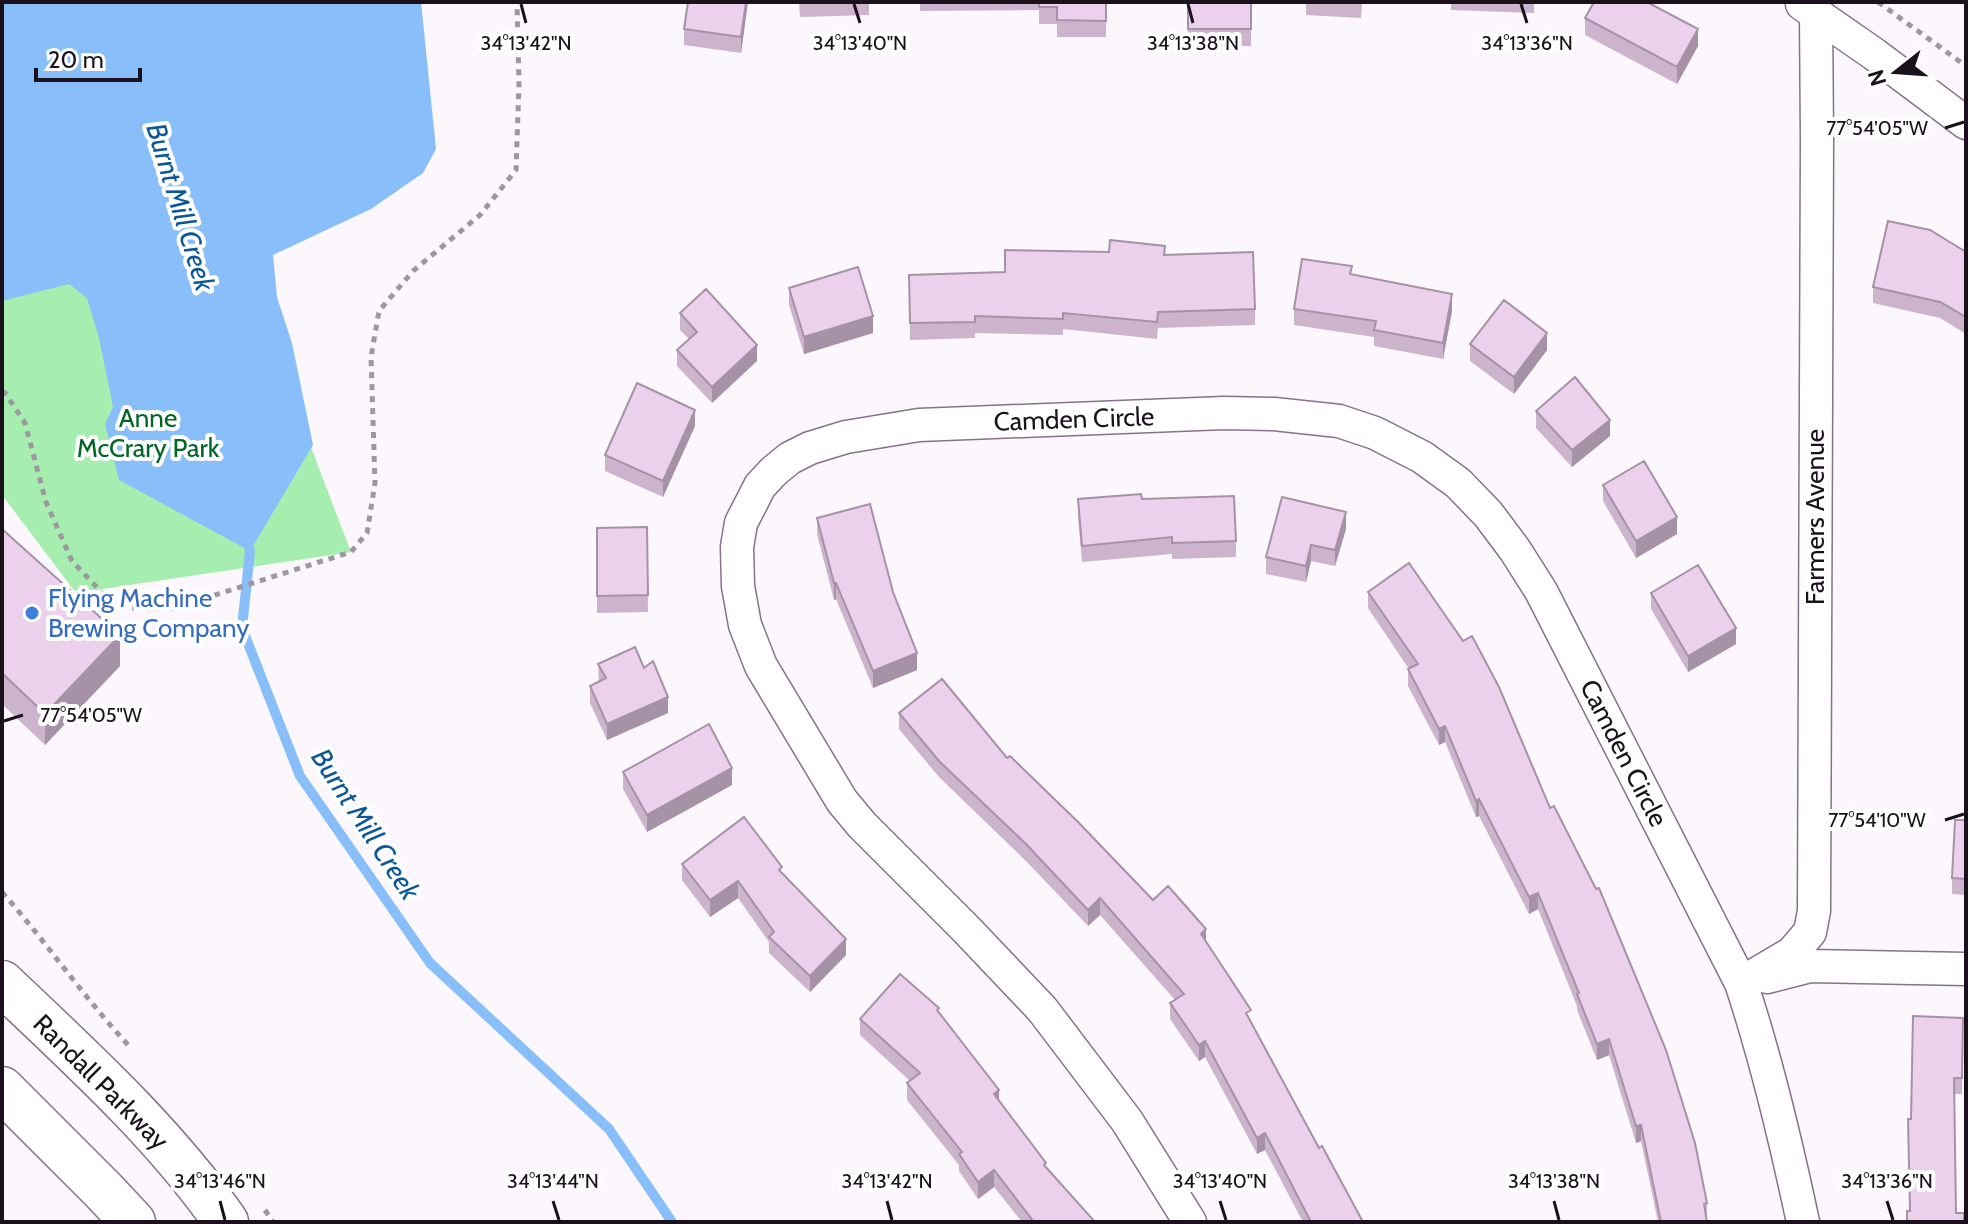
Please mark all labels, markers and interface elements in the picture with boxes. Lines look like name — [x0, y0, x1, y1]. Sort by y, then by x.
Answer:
text: 34°13'42"N — [481, 31, 571, 55]
text: 34°13'40"N — [813, 31, 907, 55]
text: 34°13'38"N — [1147, 31, 1239, 55]
text: 34°13'36"N — [1481, 31, 1573, 55]
scale bar — [36, 32, 140, 82]
north arrow — [1856, 32, 1936, 112]
text: 20 m — [48, 45, 104, 74]
text: N — [1862, 66, 1893, 89]
text: 77°54'05"W — [1826, 116, 1928, 140]
water label: Burnt Mill Creek — [139, 119, 223, 296]
street label: Camden Circle — [993, 400, 1155, 438]
park label: Anne McCrary Park — [77, 402, 220, 464]
street label: Farmers Avenue — [1799, 429, 1831, 605]
place label: Flying Machine Brewing Company — [48, 582, 249, 644]
marker: Flying Machine Brewing Company — [23, 604, 41, 622]
street label: Camden Circle — [1573, 674, 1675, 832]
text: 77°54'05"W — [40, 703, 142, 727]
water label: Burnt Mill Creek — [304, 742, 428, 907]
text: 77°54'10"W — [1828, 808, 1926, 832]
street label: Randall Parkway — [27, 1008, 175, 1156]
text: 34°13'46"N — [174, 1169, 266, 1193]
text: 34°13'44"N — [507, 1169, 599, 1193]
text: 34°13'42"N — [842, 1169, 932, 1193]
text: 34°13'40"N — [1173, 1169, 1267, 1193]
text: 34°13'38"N — [1508, 1169, 1600, 1193]
text: 34°13'36"N — [1841, 1169, 1933, 1193]

